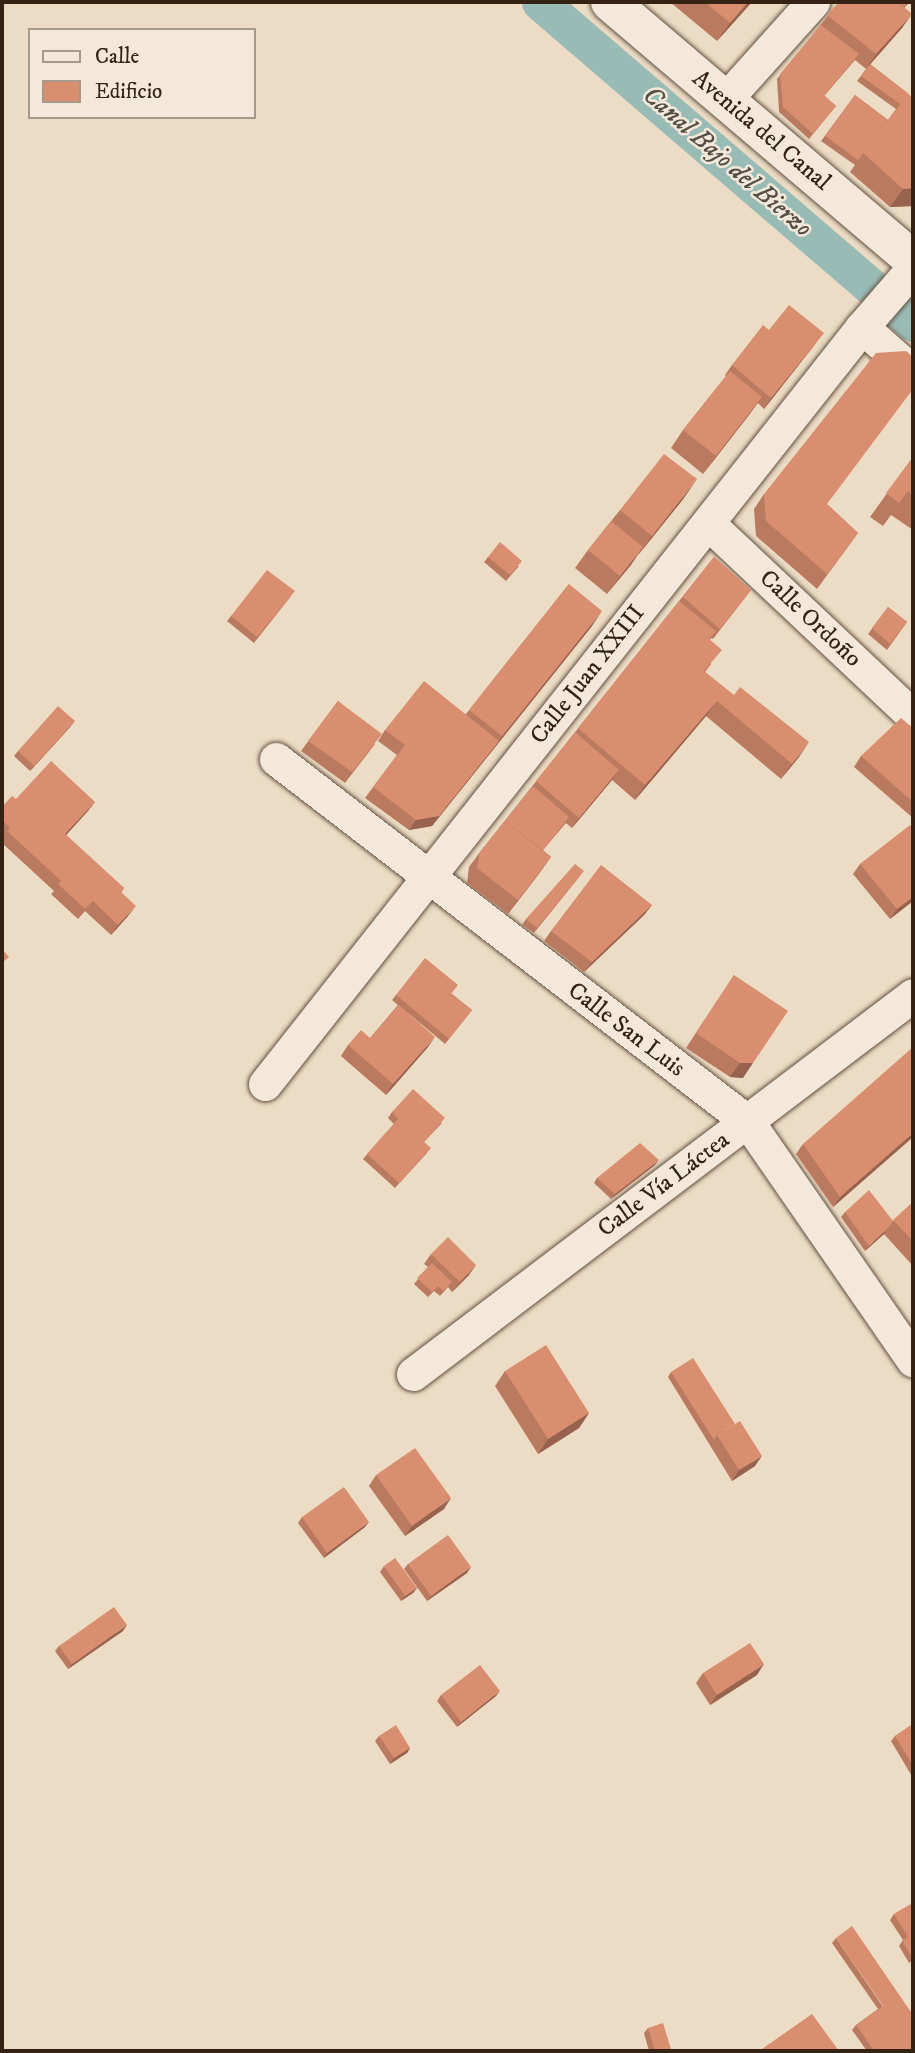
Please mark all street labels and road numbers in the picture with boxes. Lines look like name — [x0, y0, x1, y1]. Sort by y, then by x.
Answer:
street label: Avenida del Canal — [686, 65, 836, 197]
street label: Calle Ordoño — [753, 564, 867, 674]
street label: Calle Juan XXIII — [525, 600, 651, 750]
street label: Calle San Luis — [562, 977, 690, 1083]
street label: Calle Vía Láctea — [593, 1126, 735, 1244]

